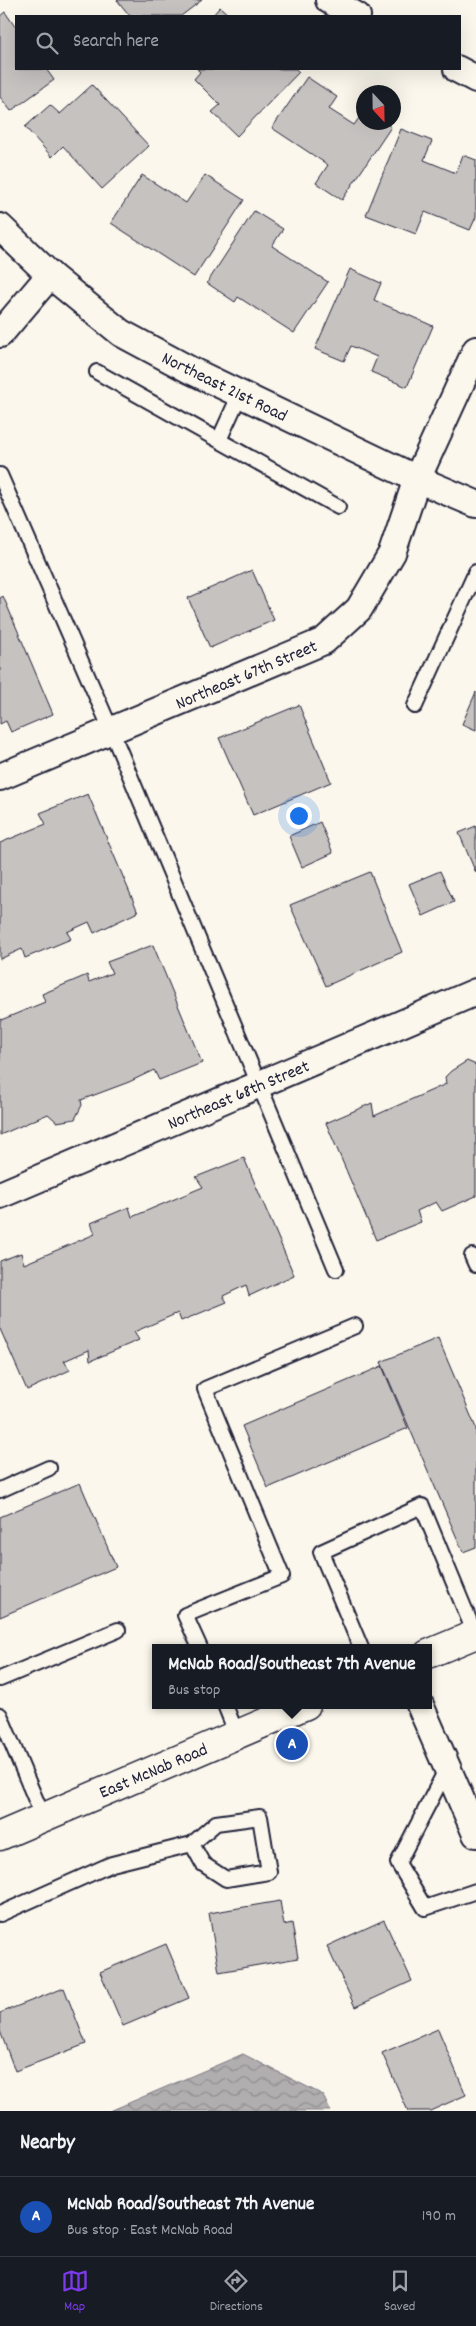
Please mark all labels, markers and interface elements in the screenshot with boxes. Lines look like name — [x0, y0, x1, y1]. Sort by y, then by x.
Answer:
search box — [15, 15, 461, 70]
icon: search — [33, 29, 61, 57]
text: Search here — [73, 29, 159, 56]
north arrow — [356, 85, 401, 130]
street label: Northeast 21st Road — [157, 347, 291, 430]
street label: Northeast 67th Street — [172, 635, 322, 717]
your location — [286, 803, 312, 829]
street label: Northeast 68th Street — [164, 1055, 314, 1137]
popup — [152, 1644, 432, 1709]
text: McNab Road/Southeast 7th Avenue — [168, 1652, 416, 1679]
text: Bus stop — [168, 1679, 220, 1702]
pin: A — [276, 1725, 308, 1763]
street label: East McNab Road — [96, 1738, 212, 1806]
text: Nearby — [20, 2129, 75, 2159]
text: McNab Road/Southeast 7th Avenue — [67, 2192, 314, 2219]
text: A — [32, 2205, 40, 2228]
text: 190 m — [422, 2205, 456, 2228]
text: Bus stop · East McNab Road — [67, 2219, 233, 2242]
tab: Map — [61, 2267, 89, 2317]
tab: Directions — [210, 2267, 263, 2317]
tab: Saved — [384, 2267, 415, 2317]

